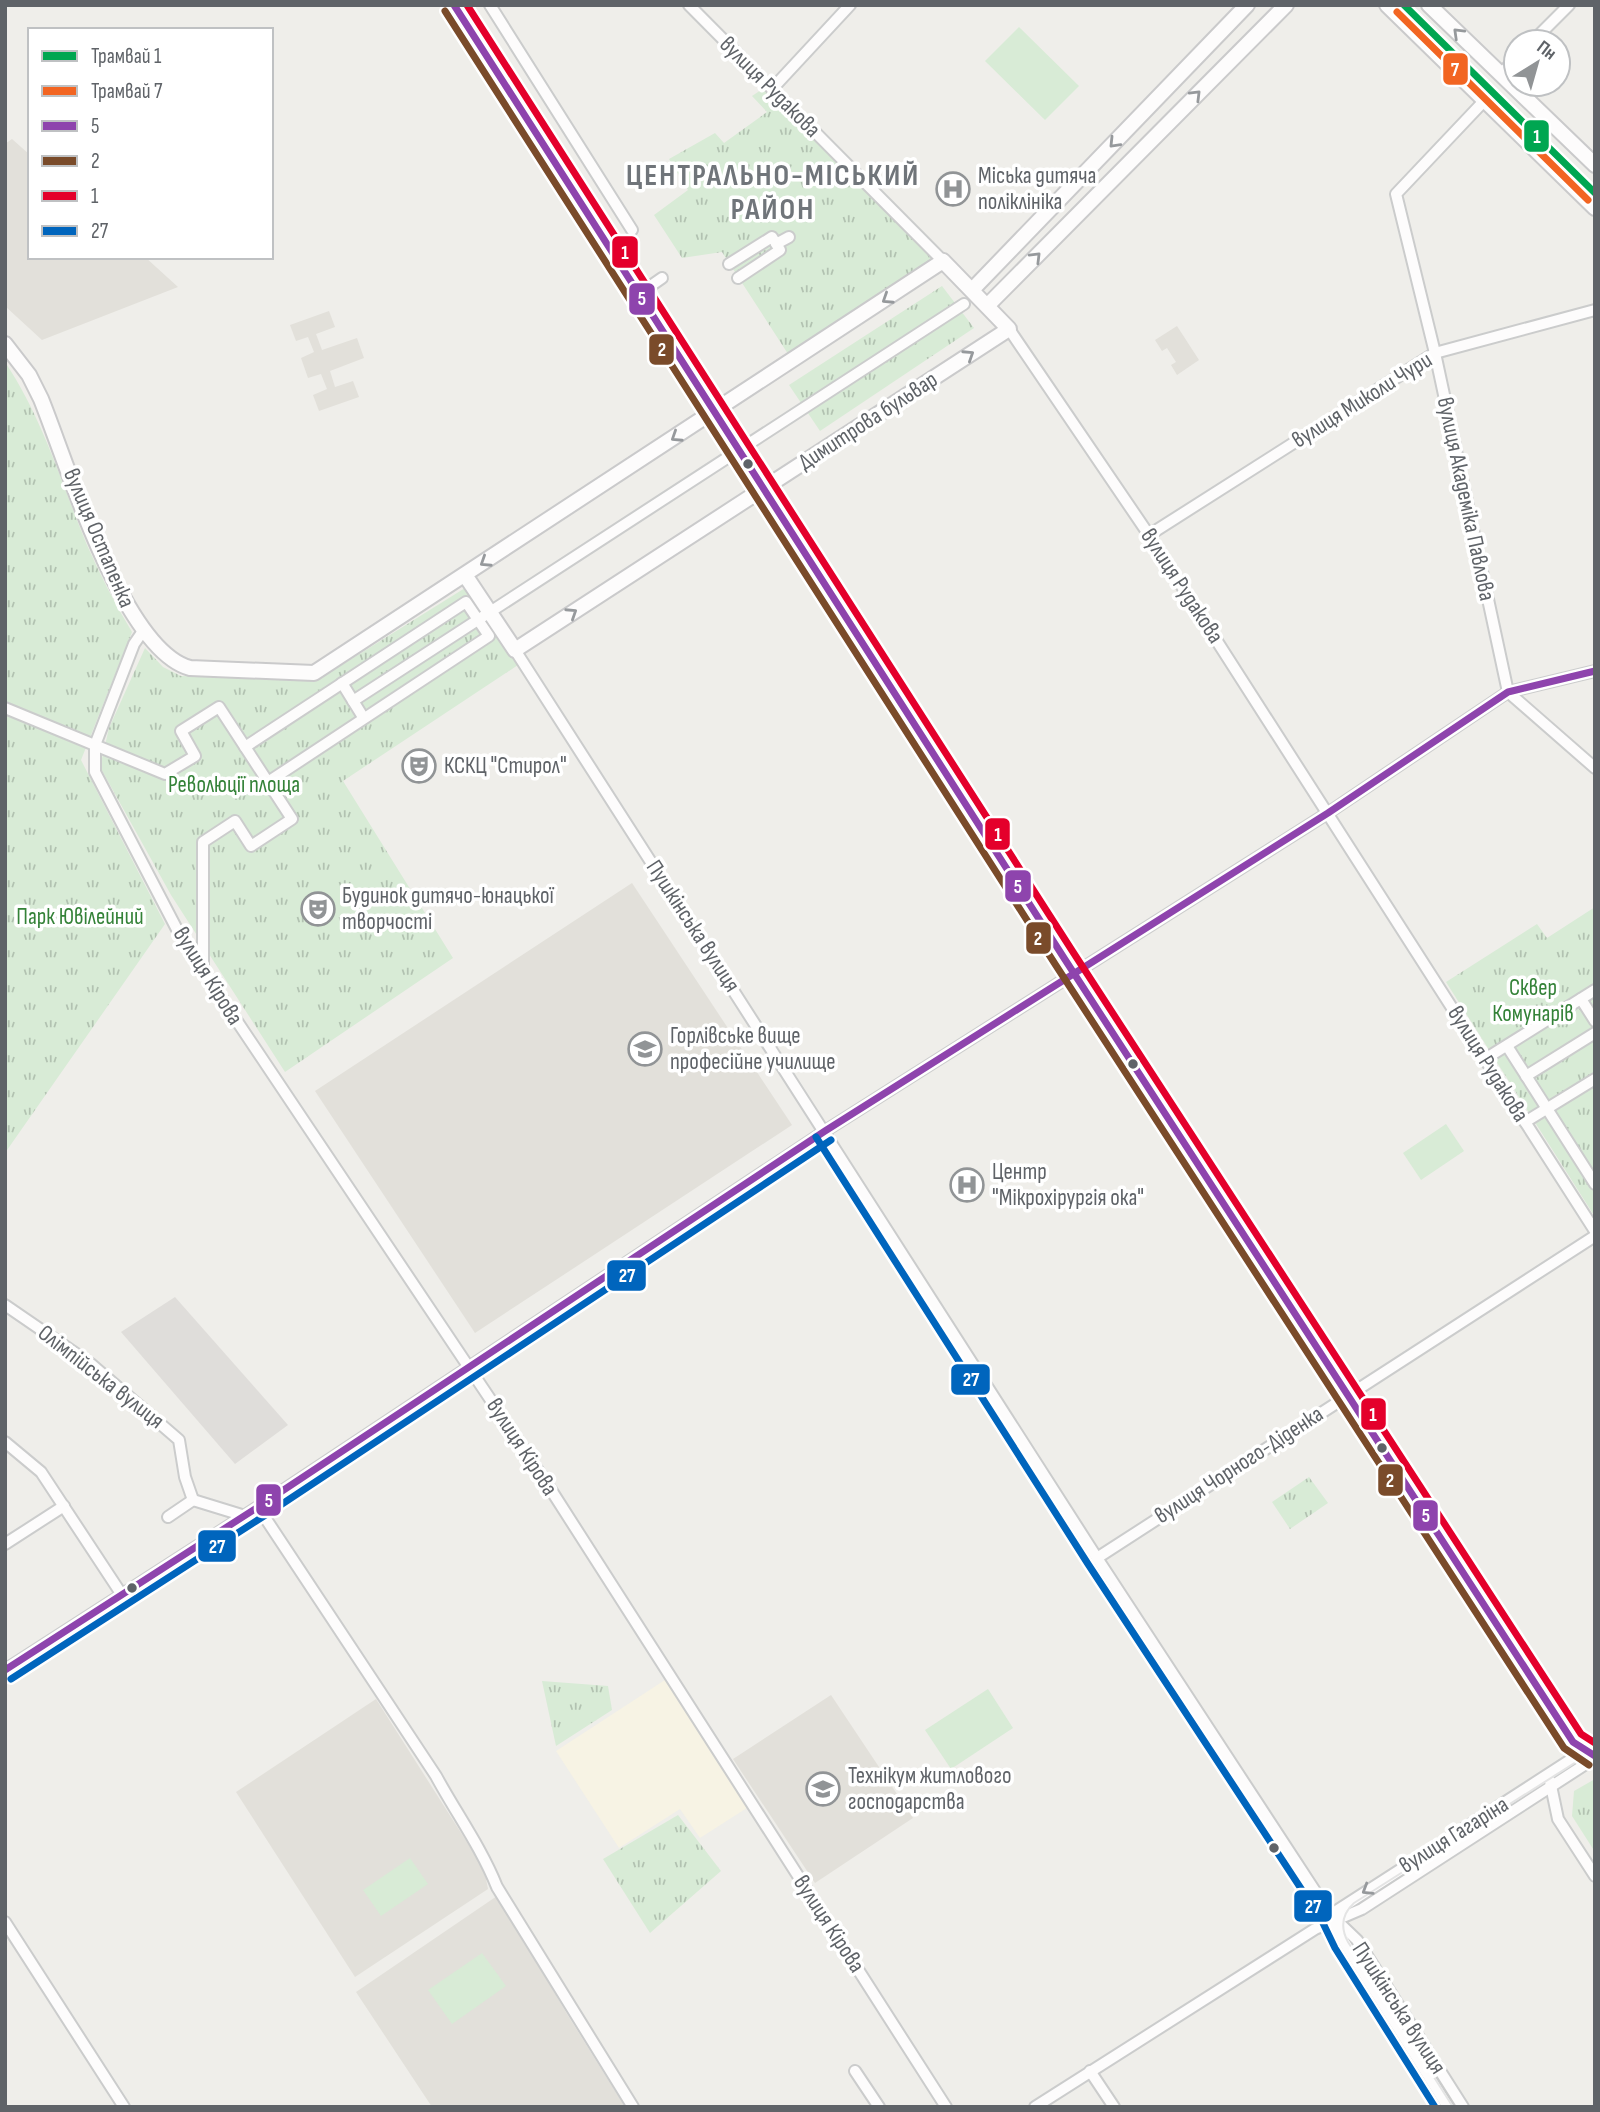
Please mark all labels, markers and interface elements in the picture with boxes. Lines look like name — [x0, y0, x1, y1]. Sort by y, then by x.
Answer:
legend — [28, 28, 273, 259]
one-way arrow — [1453, 28, 1466, 41]
north arrow — [1502, 28, 1572, 98]
street label: вулиця Рудакова — [714, 31, 826, 143]
text: Пн — [1532, 36, 1561, 65]
text: Трамвай 1 — [91, 44, 162, 69]
line badge: 7 — [1442, 52, 1469, 86]
text: 7 — [1451, 59, 1460, 82]
text: Трамвай 7 — [91, 79, 163, 104]
one-way arrow — [1188, 91, 1201, 104]
text: 5 — [91, 114, 99, 139]
line badge: 1 — [1523, 119, 1550, 153]
text: 1 — [1533, 126, 1541, 149]
one-way arrow — [1110, 135, 1123, 148]
text: 2 — [91, 149, 100, 174]
district label: ЦЕНТРАЛЬНО-МІСЬКИЙ РАЙОН — [626, 158, 920, 228]
place label: Міська дитяча поліклініка — [978, 162, 1096, 216]
hospital icon: Міська дитяча поліклініка — [934, 170, 972, 208]
text: 1 — [91, 184, 99, 209]
text: 27 — [91, 219, 109, 244]
line badge: 1 — [611, 235, 639, 269]
text: 1 — [621, 242, 629, 265]
one-way arrow — [1027, 252, 1040, 265]
line badge: 5 — [628, 282, 656, 316]
text: 5 — [638, 288, 646, 311]
one-way arrow — [881, 291, 894, 304]
line badge: 2 — [648, 333, 675, 366]
text: 2 — [658, 339, 666, 362]
street label: вулиця Миколи Чури — [1287, 346, 1437, 454]
one-way arrow — [961, 351, 974, 364]
street label: Димитрова бульвар — [793, 366, 943, 476]
street label: вулиця Академіка Павлова — [1431, 395, 1501, 603]
one-way arrow — [670, 429, 683, 442]
unlabelled marker — [741, 457, 755, 471]
street label: вулиця Остапенка — [57, 464, 141, 612]
street label: вулиця Рудакова — [1134, 523, 1230, 649]
one-way arrow — [480, 553, 493, 566]
one-way arrow — [564, 608, 577, 621]
theatre icon: КСКЦ "Стирол" — [400, 747, 438, 785]
place label: КСКЦ "Стирол" — [444, 752, 567, 780]
park label: Революції площа — [168, 771, 300, 799]
line badge: 1 — [984, 817, 1011, 851]
text: 1 — [994, 824, 1002, 847]
street label: Пушкінська вулиця — [640, 855, 746, 997]
line badge: 5 — [1004, 869, 1032, 903]
text: 5 — [1014, 876, 1022, 899]
place label: Будинок дитячо-юнацької творчості — [342, 882, 555, 936]
theatre icon: Будинок дитячо-юнацької творчості — [299, 890, 337, 928]
park label: Парк Ювілейний — [16, 903, 144, 931]
line badge: 2 — [1025, 921, 1052, 955]
street label: вулиця Кірова — [167, 922, 249, 1030]
text: 2 — [1034, 928, 1042, 951]
park label: Сквер Комунарів — [1492, 974, 1574, 1028]
street label: вулиця Рудакова — [1441, 1001, 1535, 1127]
place label: Горлівське вище професійне училище — [670, 1022, 835, 1076]
school or university icon: Горлівське вище професійне училище — [626, 1030, 664, 1068]
unlabelled marker — [1126, 1057, 1140, 1071]
place label: Центр "Мікрохірургія ока" — [992, 1158, 1144, 1212]
hospital icon: Центр "Мікрохірургія ока" — [948, 1166, 986, 1204]
line badge: 27 — [606, 1259, 647, 1292]
text: 27 — [619, 1265, 636, 1288]
street label: Олімпійська вулиця — [32, 1319, 170, 1435]
line badge: 27 — [950, 1363, 991, 1396]
text: 27 — [963, 1369, 980, 1392]
street label: вулиця Кірова — [480, 1393, 564, 1501]
line badge: 1 — [1360, 1397, 1387, 1431]
street label: вулиця Чорного-Діденка — [1149, 1400, 1329, 1530]
text: 1 — [1369, 1404, 1377, 1427]
unlabelled marker — [1375, 1441, 1389, 1455]
line badge: 2 — [1377, 1463, 1404, 1497]
text: 2 — [1386, 1470, 1394, 1493]
line badge: 5 — [255, 1483, 282, 1517]
text: 5 — [265, 1490, 273, 1513]
line badge: 5 — [1412, 1499, 1439, 1532]
text: 5 — [1422, 1505, 1430, 1528]
line badge: 27 — [197, 1529, 237, 1563]
text: 27 — [209, 1536, 226, 1559]
unlabelled marker — [125, 1581, 139, 1595]
place label: Технікум житлового господарства — [848, 1762, 1011, 1816]
school or university icon: Технікум житлового господарства — [804, 1770, 842, 1808]
street label: вулиця Гагаріна — [1394, 1790, 1514, 1880]
unlabelled marker — [1267, 1841, 1281, 1855]
street label: вулиця Кірова — [787, 1870, 871, 1978]
one-way arrow — [1362, 1882, 1375, 1895]
line badge: 27 — [1293, 1889, 1333, 1923]
text: 27 — [1305, 1896, 1322, 1919]
street label: Пушкінська вулиця — [1346, 1937, 1452, 2079]

